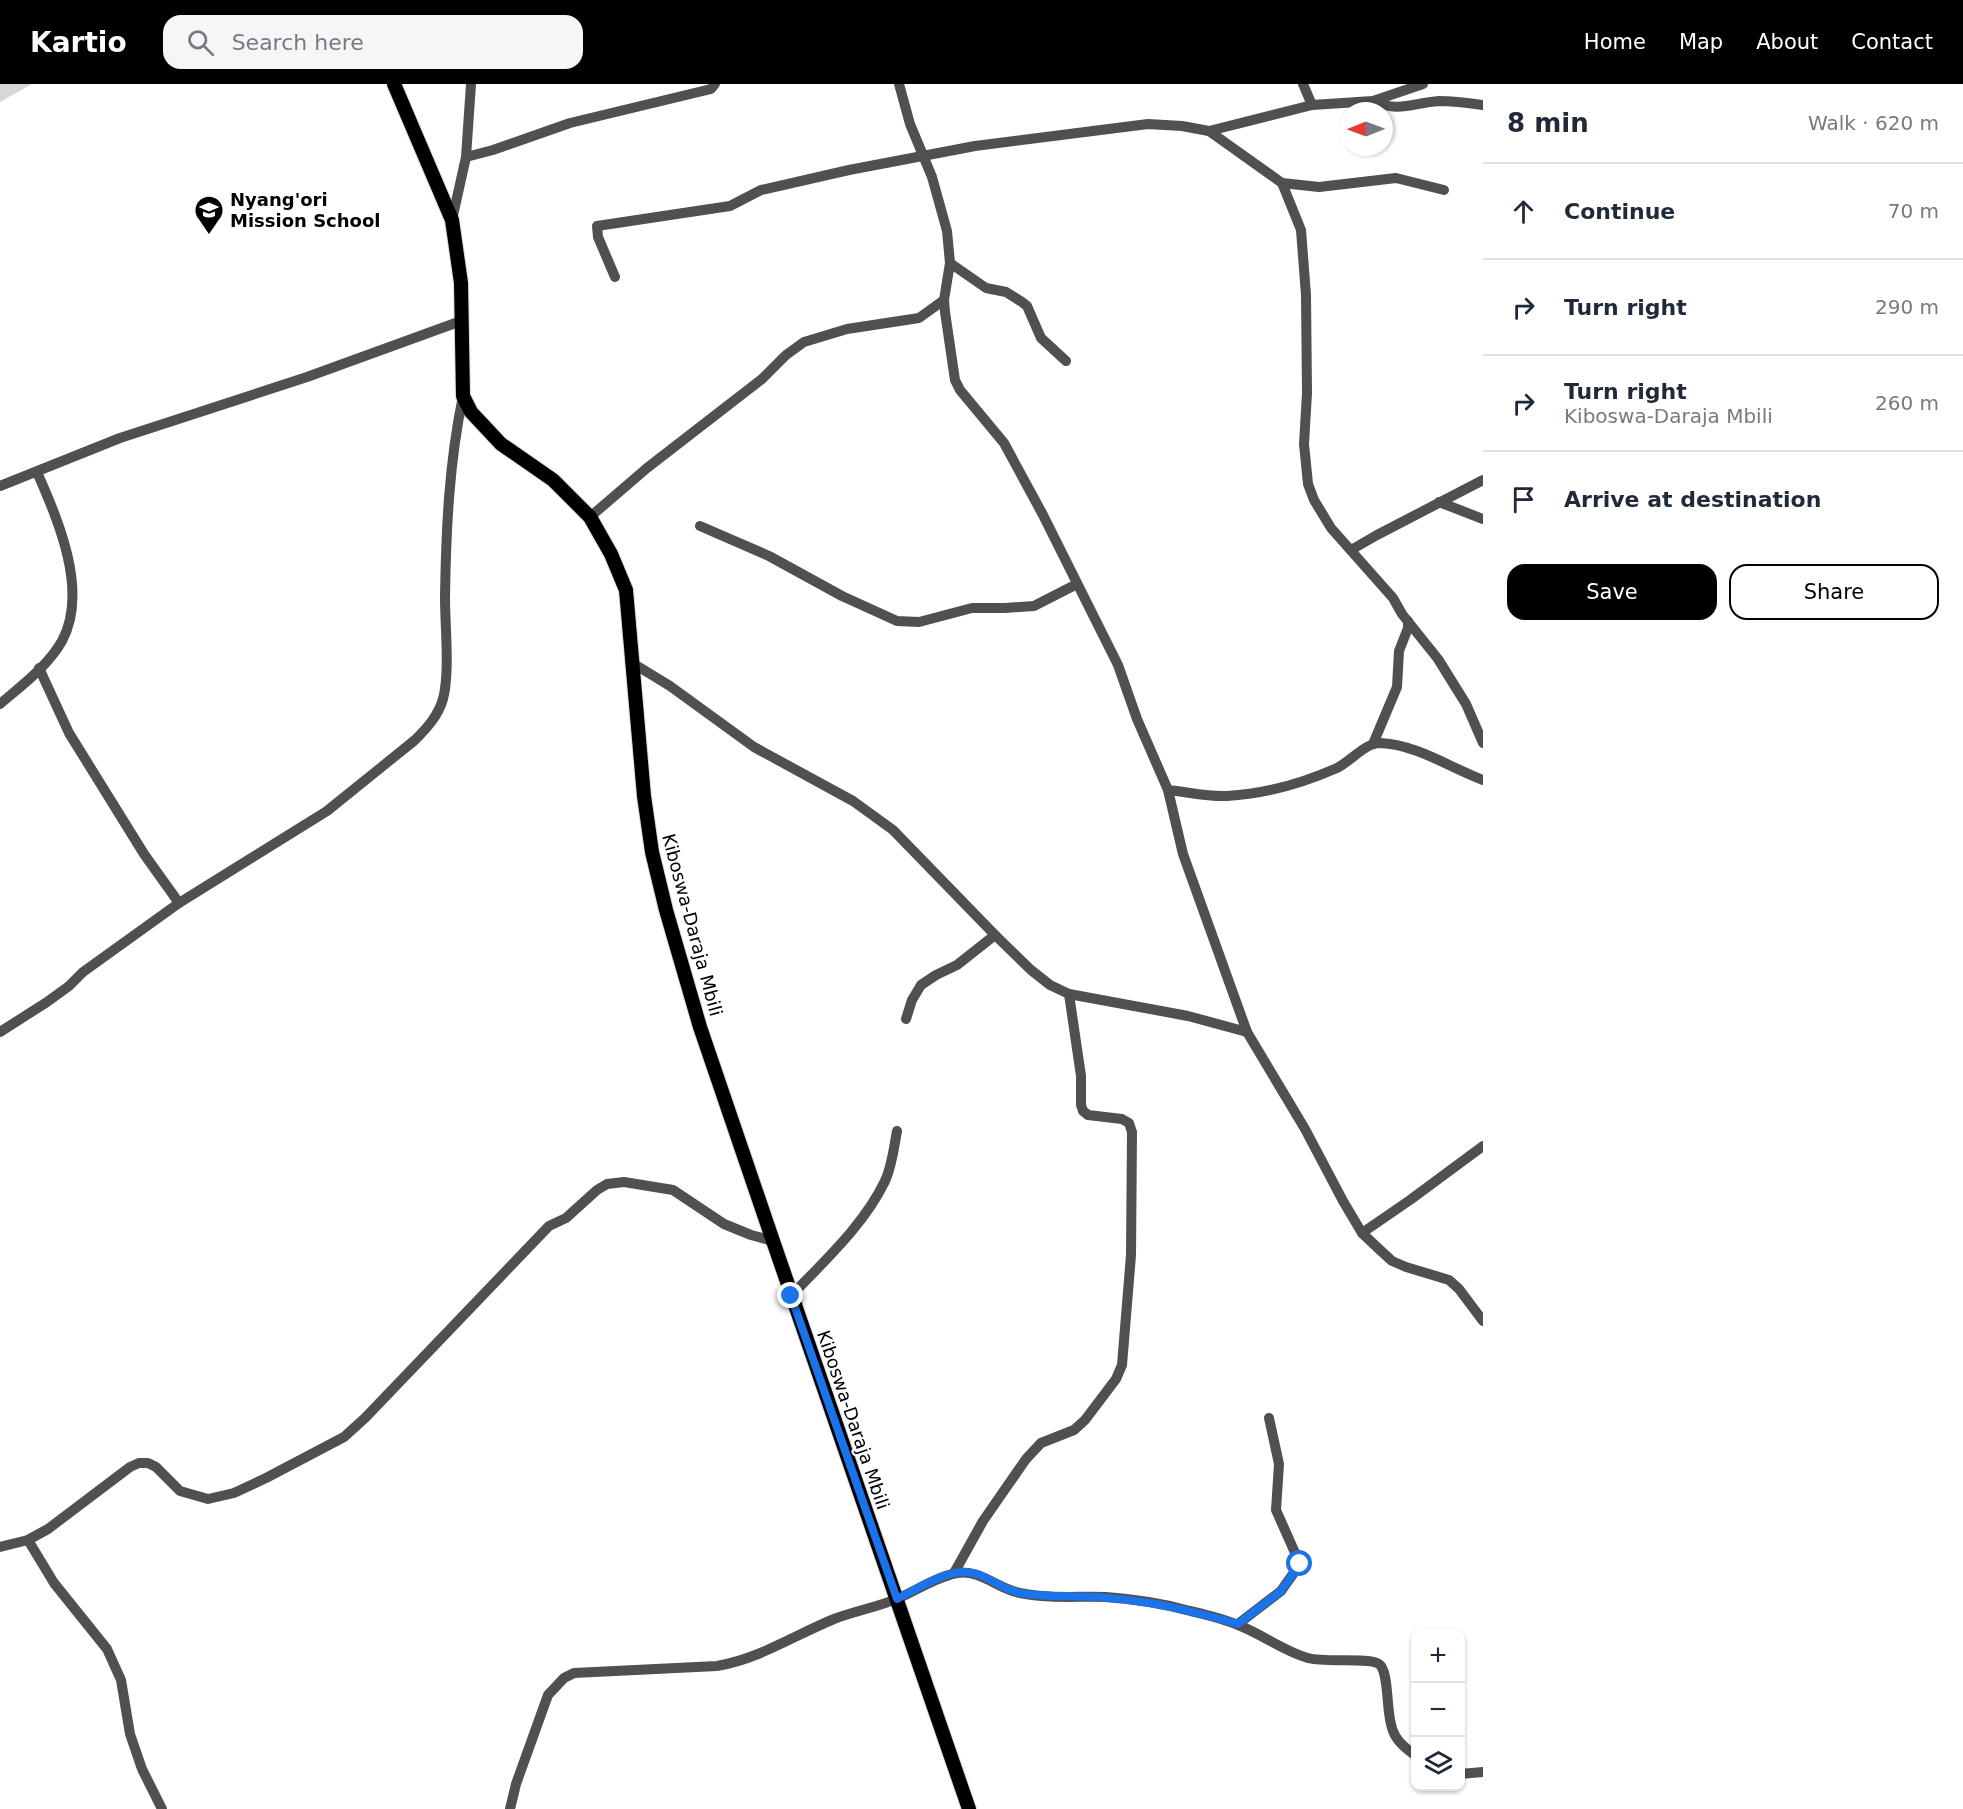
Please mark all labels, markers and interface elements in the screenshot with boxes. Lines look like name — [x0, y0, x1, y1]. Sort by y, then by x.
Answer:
search box — [163, 15, 583, 69]
text: Kartio — [30, 26, 127, 59]
icon: search — [184, 26, 217, 59]
text: Search here — [232, 30, 364, 55]
text: Home — [1584, 30, 1646, 54]
text: Map — [1679, 30, 1723, 54]
text: About — [1756, 30, 1818, 54]
text: Contact — [1851, 30, 1933, 54]
north arrow — [1339, 102, 1393, 156]
text: 8 min — [1507, 108, 1589, 138]
text: Walk · 620 m — [1808, 111, 1939, 135]
place label: Nyang'ori Mission School — [230, 189, 380, 231]
school or university icon: Nyang'ori Mission School — [193, 194, 225, 236]
icon: ahead — [1507, 195, 1540, 228]
text: Continue — [1564, 199, 1675, 224]
text: 70 m — [1888, 199, 1939, 223]
icon: right — [1507, 291, 1540, 324]
text: Turn right — [1564, 295, 1687, 320]
text: 290 m — [1875, 295, 1939, 319]
text: Turn right — [1564, 379, 1687, 404]
icon: right — [1507, 387, 1540, 420]
text: 260 m — [1875, 391, 1939, 415]
text: Kiboswa-Daraja Mbili — [1564, 404, 1773, 428]
icon: arrive — [1507, 483, 1540, 516]
text: Arrive at destination — [1564, 487, 1821, 512]
button: Save — [1507, 564, 1717, 620]
button: Share — [1729, 564, 1939, 620]
street label: Kiboswa-Daraja Mbili — [658, 831, 727, 1018]
route end — [777, 1282, 803, 1308]
street label: Kiboswa-Daraja Mbili — [813, 1328, 894, 1512]
route start — [1286, 1550, 1312, 1576]
map controls — [1411, 1629, 1465, 1791]
button: + — [1411, 1629, 1465, 1683]
button: − — [1411, 1683, 1465, 1737]
button: layers — [1411, 1737, 1465, 1791]

